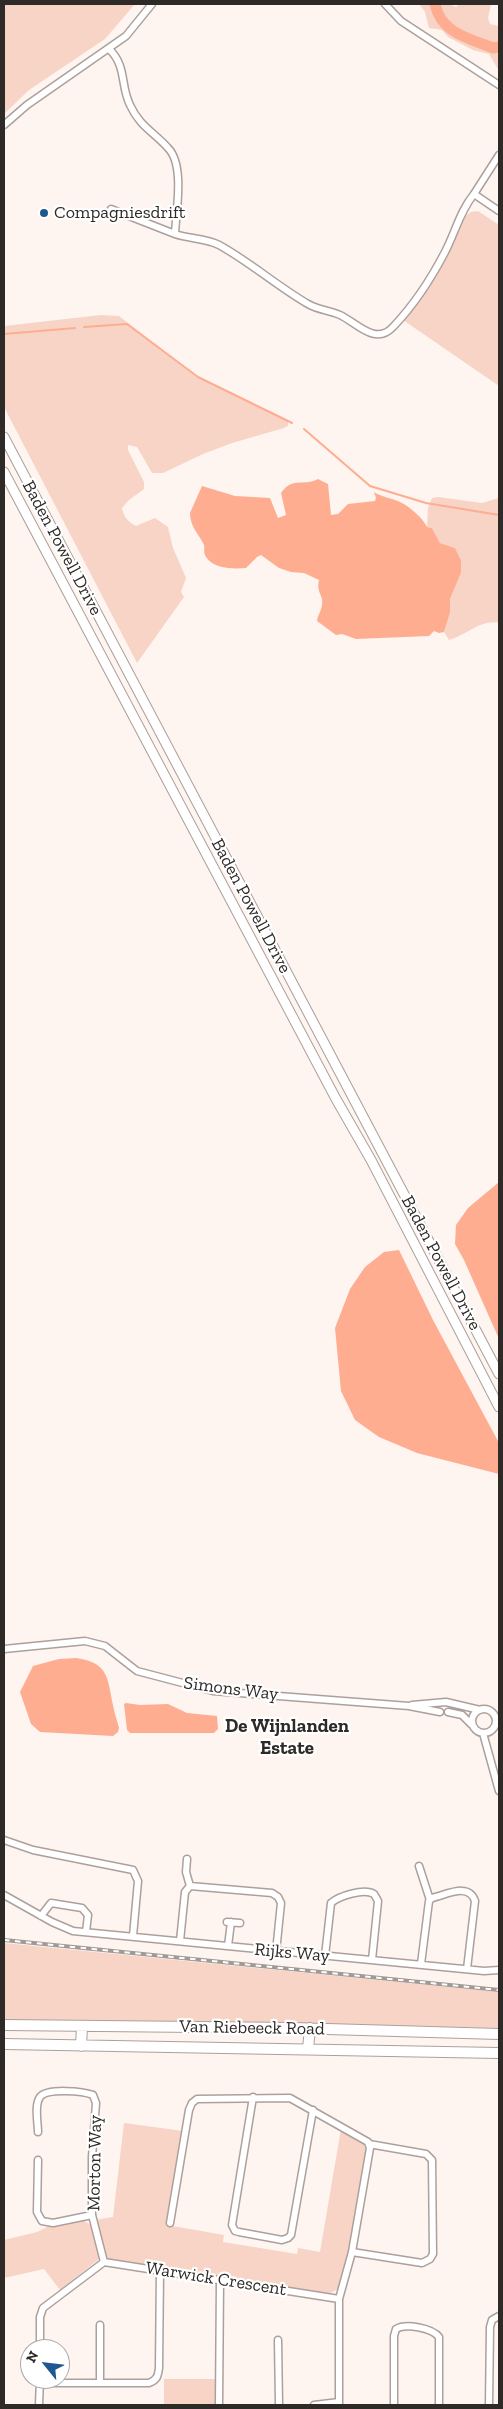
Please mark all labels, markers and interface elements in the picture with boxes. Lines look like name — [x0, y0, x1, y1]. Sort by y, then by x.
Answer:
place label: Compagniesdrift — [54, 202, 185, 224]
marker: Compagniesdrift — [38, 207, 50, 219]
street label: Baden Powell Drive — [17, 477, 107, 619]
street label: Baden Powell Drive — [206, 835, 296, 977]
street label: Baden Powell Drive — [396, 1192, 486, 1334]
street label: Simons Way — [182, 1672, 280, 1706]
district label: De Wijnlanden Estate — [225, 1716, 349, 1760]
street label: Rijks Way — [253, 1939, 331, 1967]
street label: Van Riebeeck Road — [179, 2016, 325, 2040]
street label: Morton Way — [83, 2115, 107, 2211]
street label: Warwick Crescent — [144, 2257, 288, 2301]
north arrow — [20, 2339, 70, 2389]
text: N — [22, 2348, 42, 2366]

